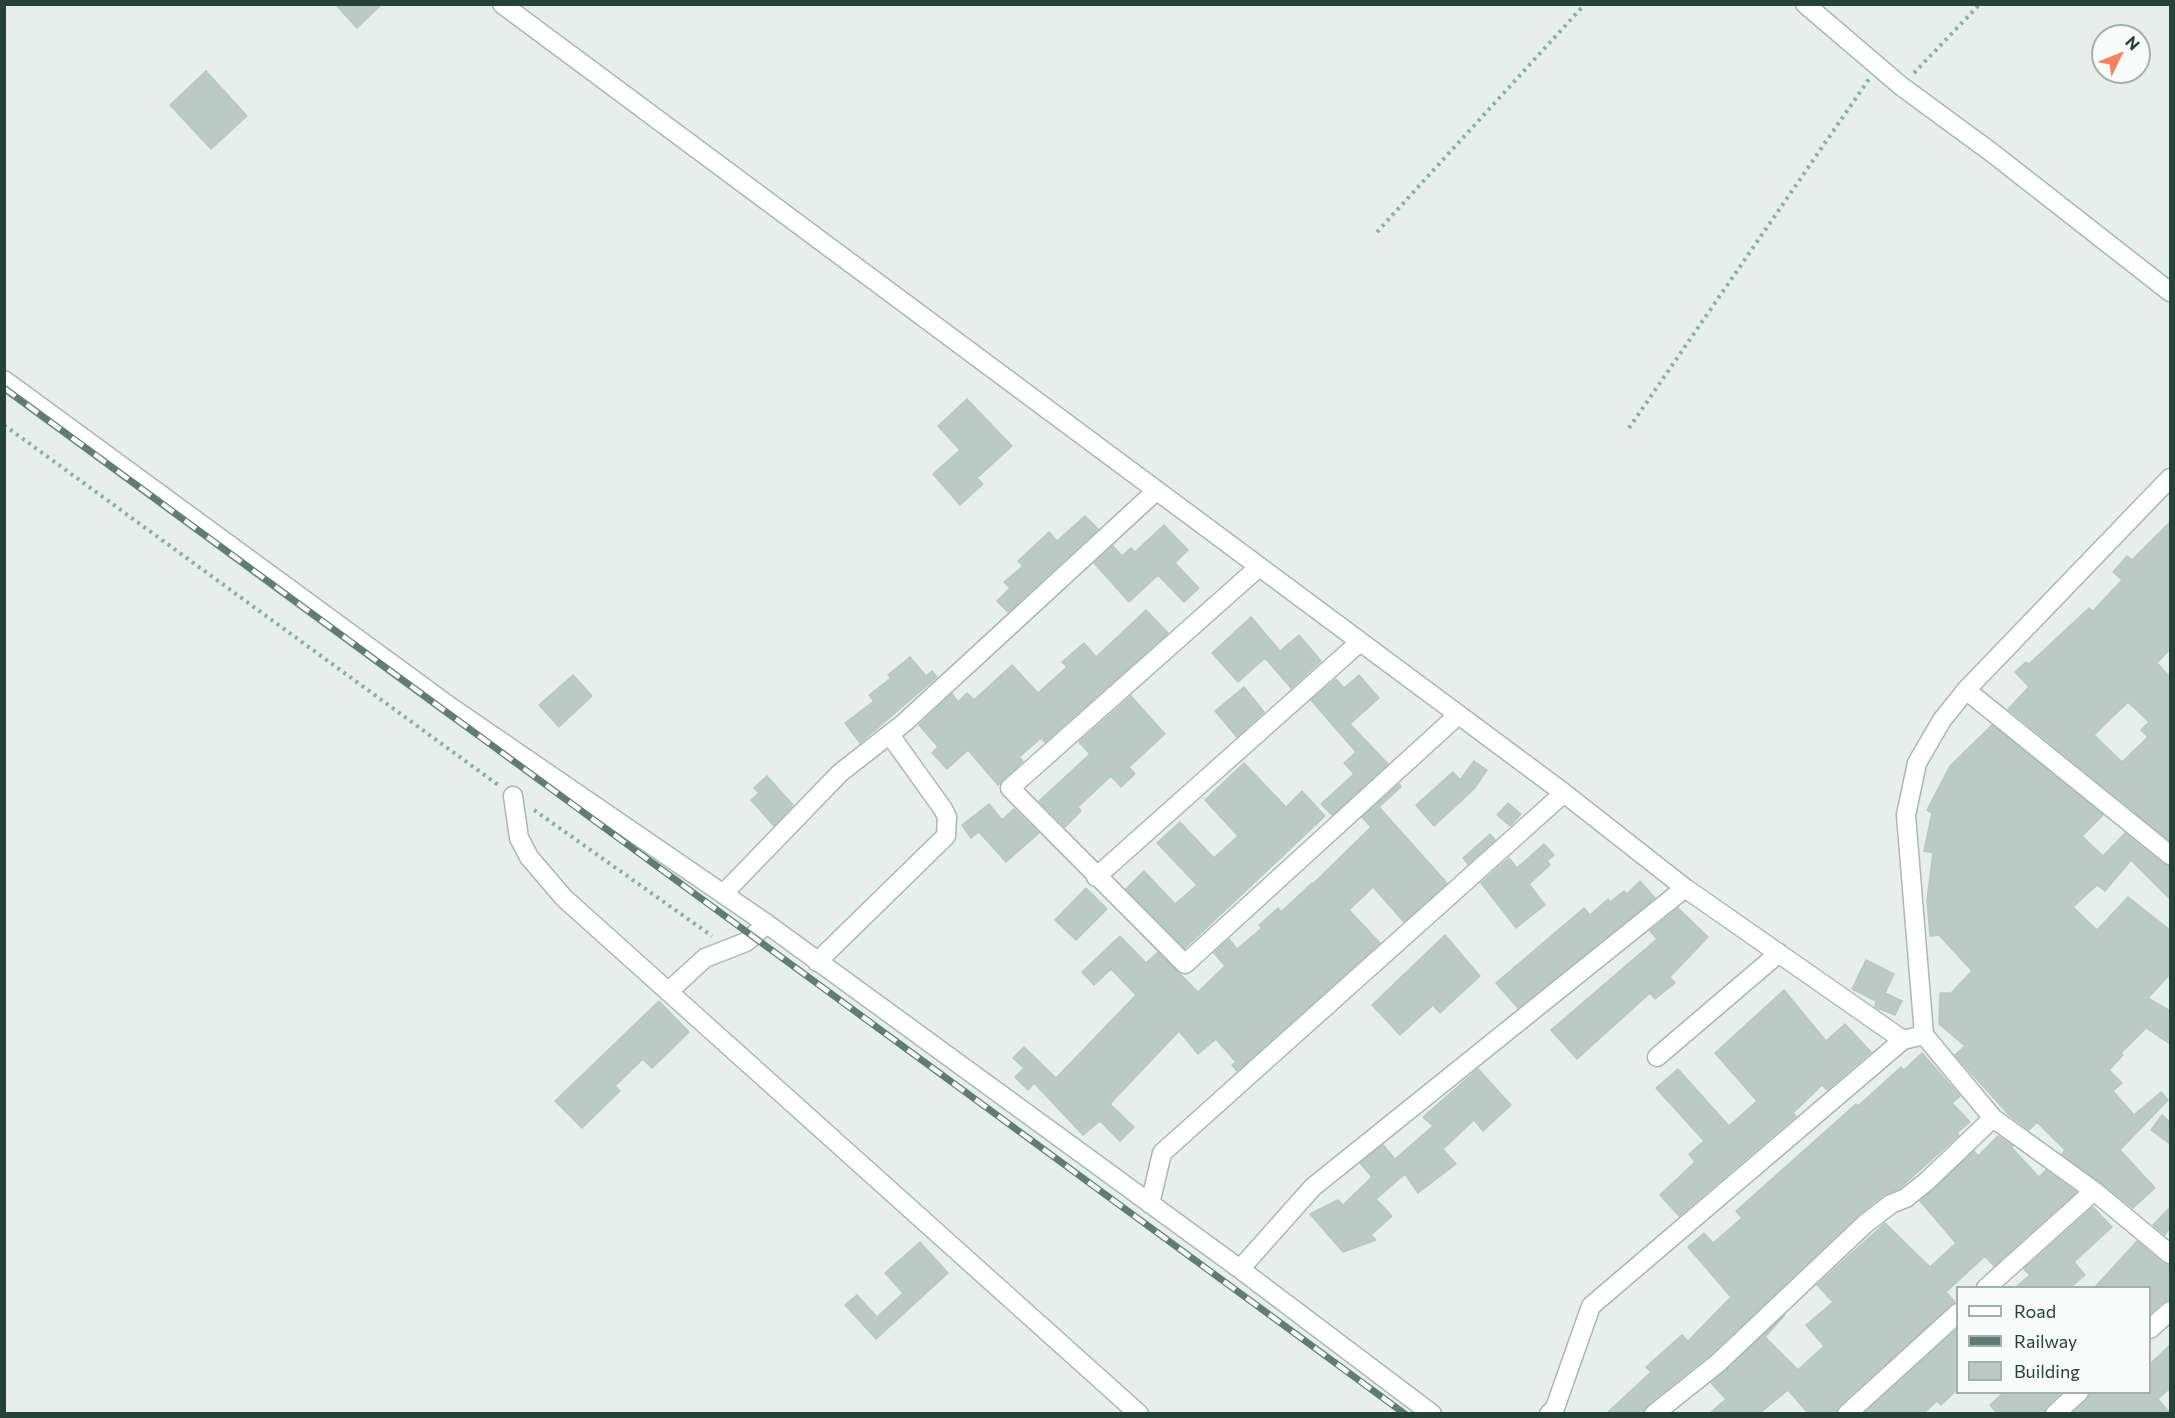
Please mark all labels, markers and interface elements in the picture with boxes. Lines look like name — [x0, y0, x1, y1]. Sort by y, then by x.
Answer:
north arrow — [2091, 24, 2151, 84]
text: N — [2122, 32, 2144, 54]
legend — [1956, 1286, 2151, 1394]
text: Road — [2014, 1300, 2056, 1322]
text: Railway — [2014, 1330, 2077, 1352]
text: Building — [2014, 1360, 2080, 1382]

